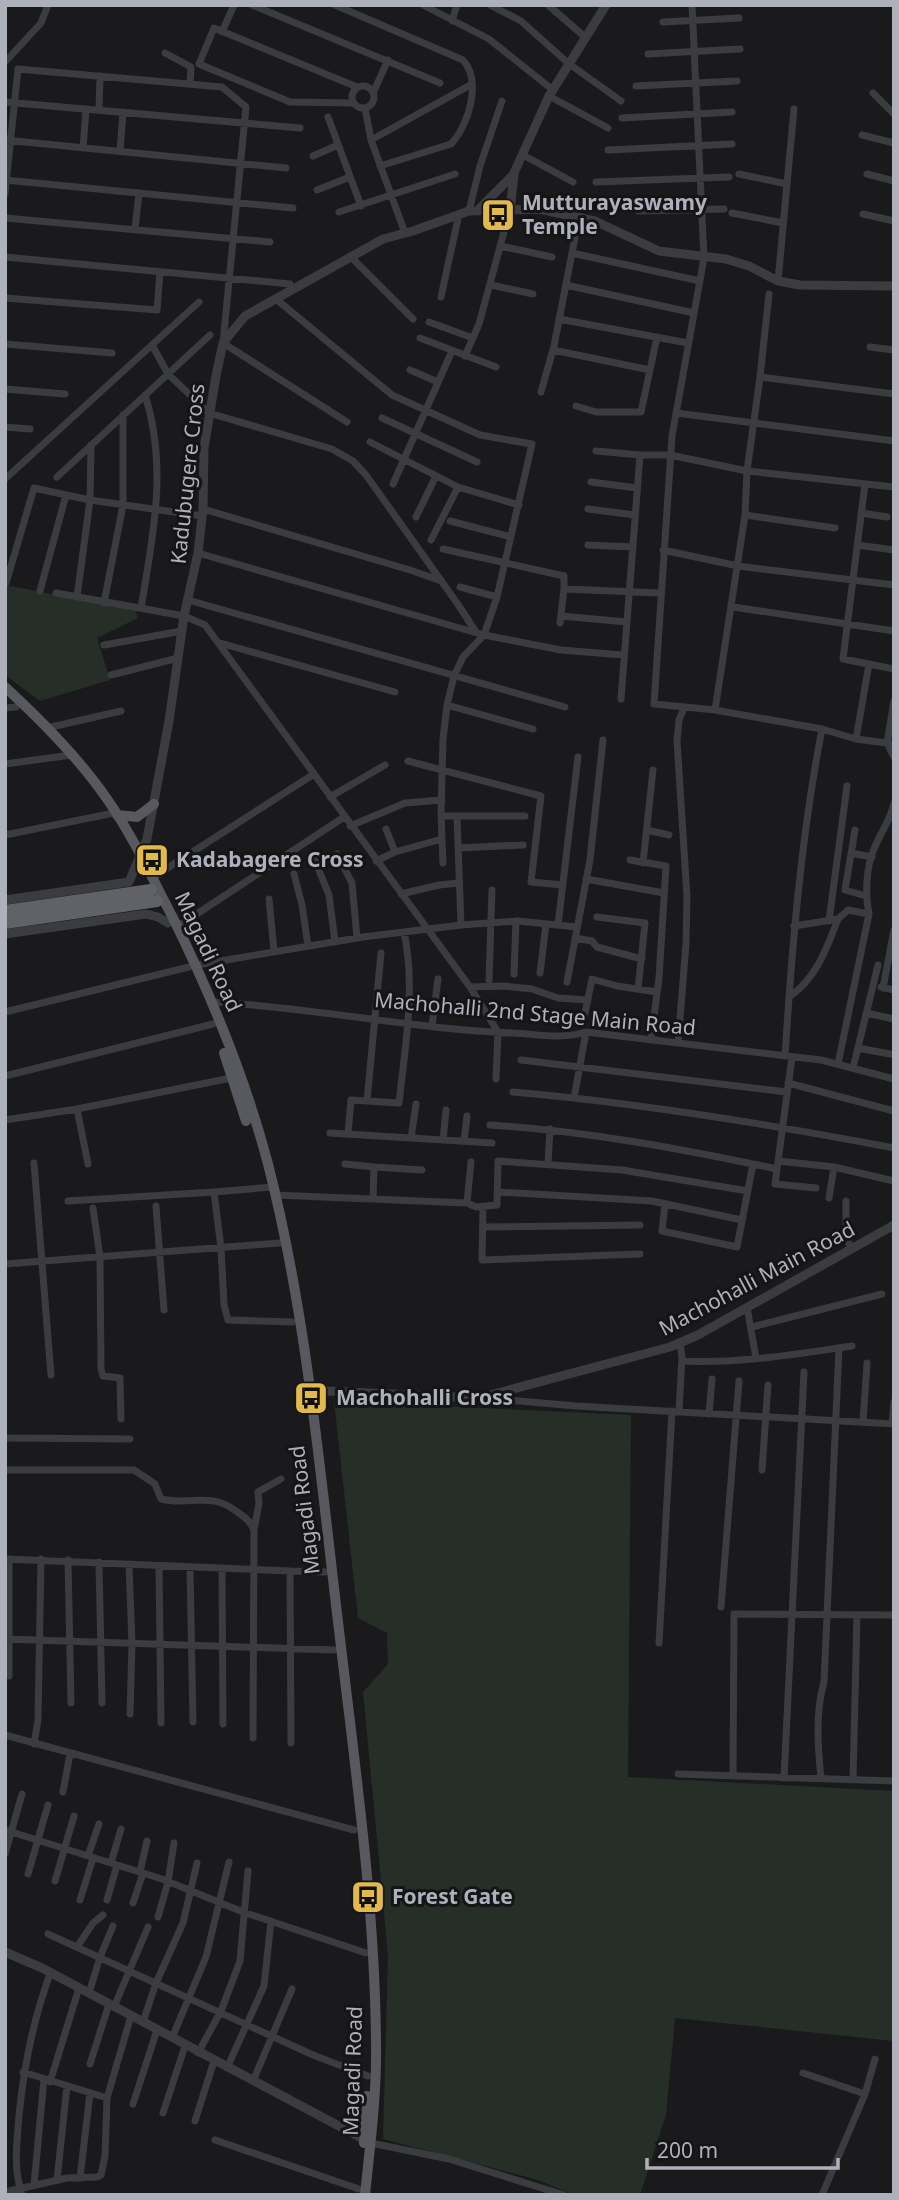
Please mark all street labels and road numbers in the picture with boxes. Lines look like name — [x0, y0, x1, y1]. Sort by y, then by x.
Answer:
street label: Kadubugere Cross — [164, 382, 210, 565]
street label: Magadi Road — [169, 887, 249, 1016]
street label: Machohalli 2nd Stage Main Road — [373, 985, 697, 1041]
street label: Machohalli Main Road — [654, 1215, 859, 1342]
street label: Magadi Road — [282, 1444, 326, 1576]
street label: Magadi Road — [336, 2006, 368, 2136]

